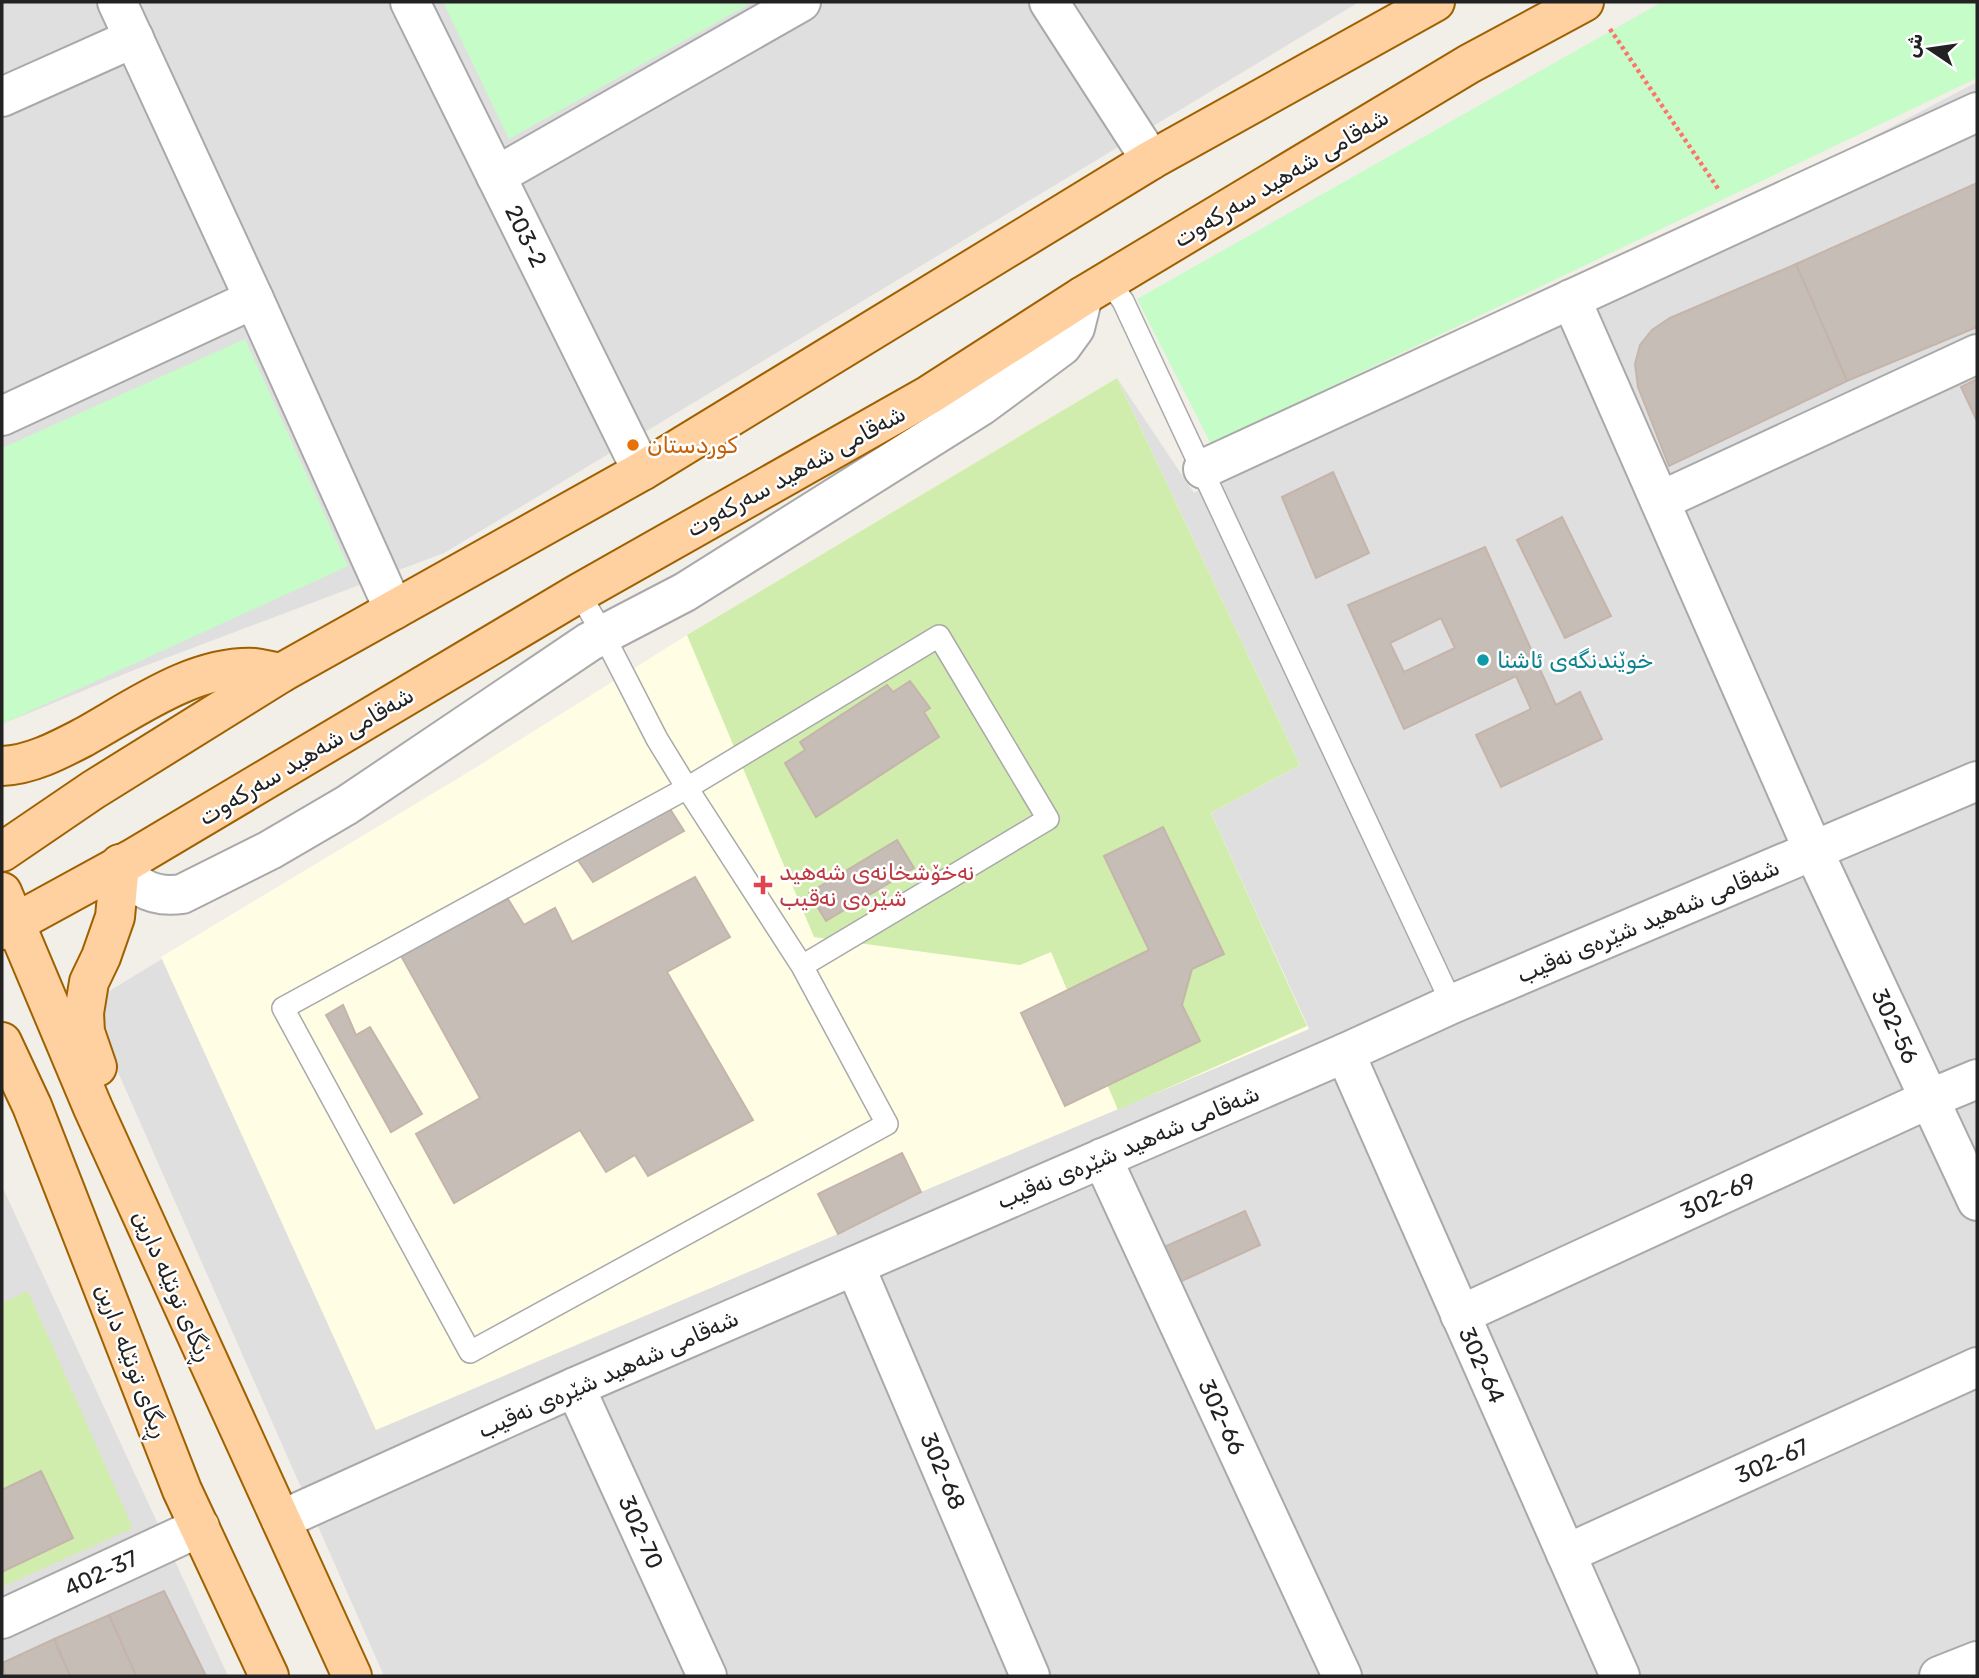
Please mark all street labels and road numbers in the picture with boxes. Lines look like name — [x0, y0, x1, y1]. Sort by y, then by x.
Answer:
street label: شەقامی شەهید سەرکەوت — [1168, 103, 1394, 253]
street label: 203-2 — [499, 200, 553, 272]
street label: شەقامی شەهید سەرکەوت — [682, 399, 910, 543]
street label: شەقامی شەهید سەرکەوت — [193, 681, 419, 831]
street label: شەقامی شەهید شێرەی نەقیب — [1513, 853, 1783, 989]
street label: 302-56 — [1865, 984, 1925, 1068]
street label: شەقامی شەهید شێرەی نەقیب — [993, 1079, 1263, 1215]
street label: 302-69 — [1676, 1166, 1760, 1226]
street label: ڕێگای تونێلە دارین — [123, 1206, 219, 1368]
street label: ڕیگای تونێلە دارین — [85, 1280, 174, 1444]
street label: شەقامی شەهید شێرەی نەقیب — [473, 1304, 743, 1444]
street label: 302-64 — [1453, 1322, 1511, 1408]
street label: 302-66 — [1192, 1375, 1252, 1459]
street label: 302-68 — [914, 1428, 972, 1514]
street label: 302-67 — [1731, 1432, 1813, 1490]
street label: 302-70 — [612, 1491, 670, 1573]
street label: 402-37 — [60, 1544, 142, 1602]

